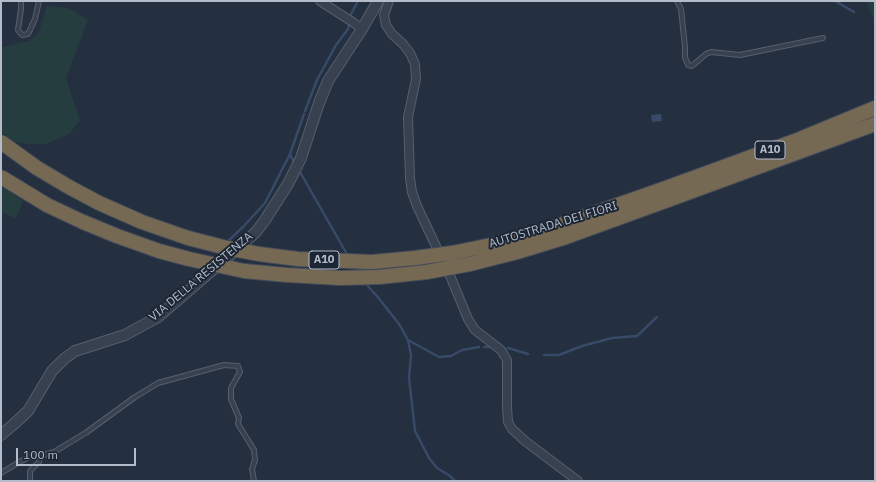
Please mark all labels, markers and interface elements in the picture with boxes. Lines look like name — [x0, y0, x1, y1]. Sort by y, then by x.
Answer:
road number: A10 — [755, 141, 785, 159]
street label: AUTOSTRADA DEI FIORI — [487, 199, 619, 251]
street label: VIA DELLA RESISTENZA — [146, 229, 256, 325]
road number: A10 — [309, 251, 339, 269]
scale bar — [18, 440, 138, 466]
text: 100 m — [23, 447, 58, 462]

